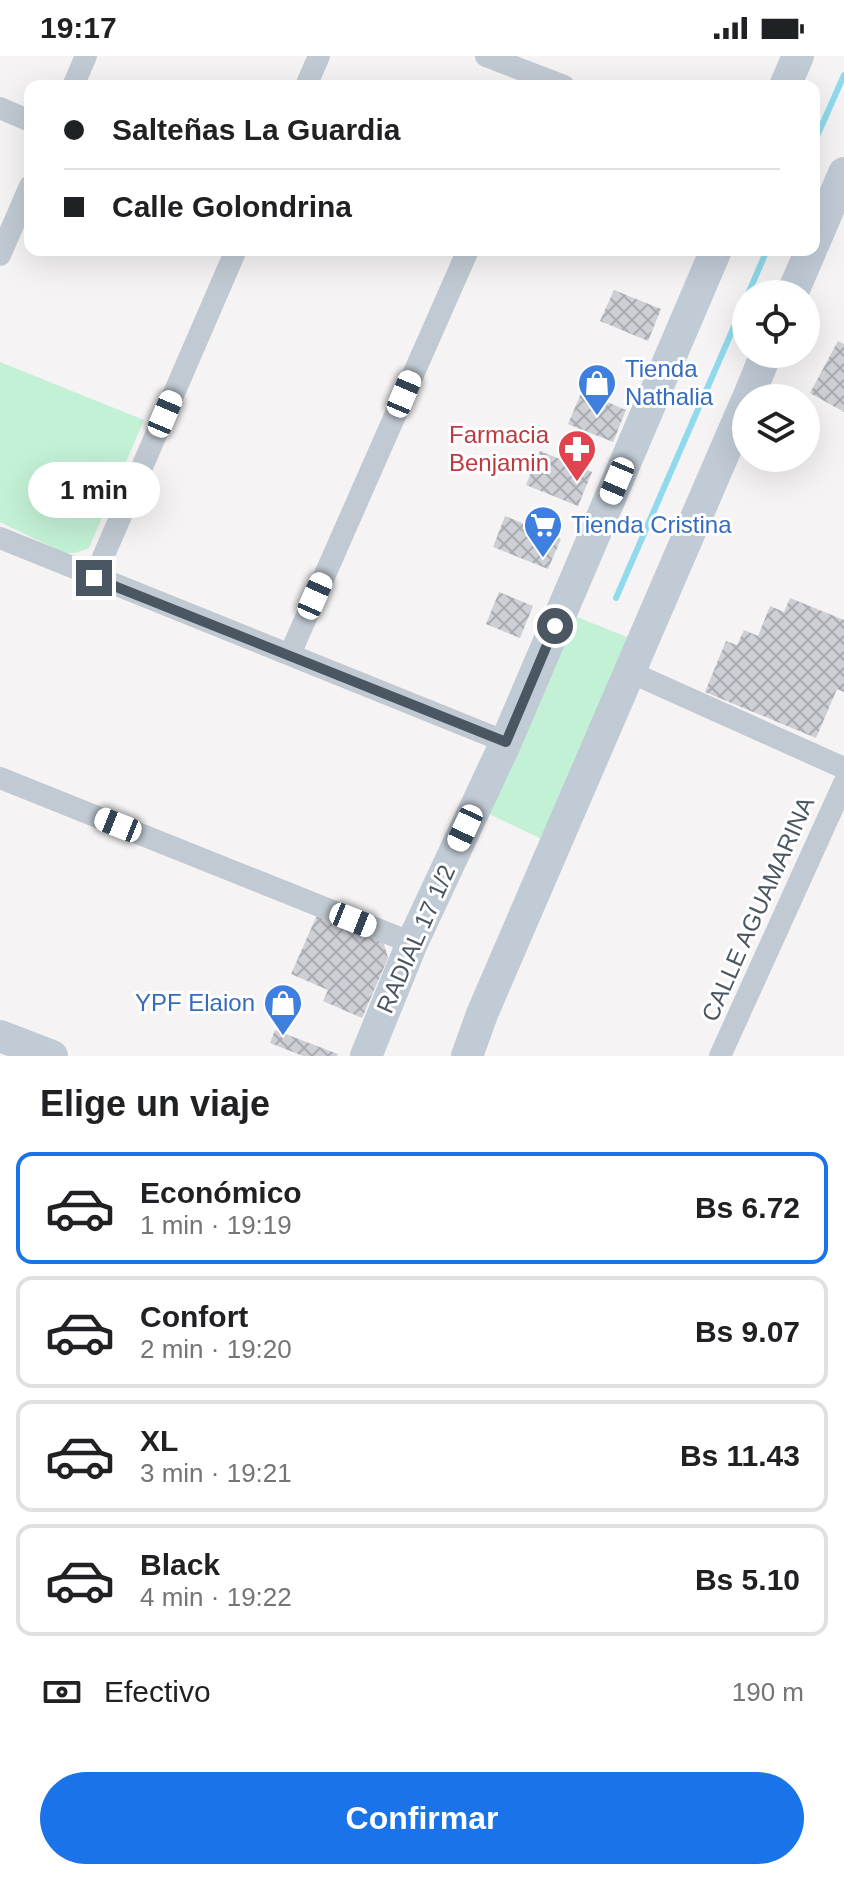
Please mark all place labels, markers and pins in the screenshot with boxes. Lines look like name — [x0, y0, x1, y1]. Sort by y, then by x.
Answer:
place label: Tienda Nathalia — [625, 355, 714, 410]
shop icon: Tienda Nathalia — [576, 362, 618, 417]
place label: Farmacia Benjamin — [449, 421, 550, 476]
pharmacy icon: Farmacia Benjamin — [556, 428, 598, 483]
supermarket icon: Tienda Cristina — [522, 504, 564, 559]
place label: Tienda Cristina — [571, 511, 732, 538]
shop icon: YPF Elaion — [262, 982, 304, 1037]
place label: YPF Elaion — [135, 989, 255, 1016]

